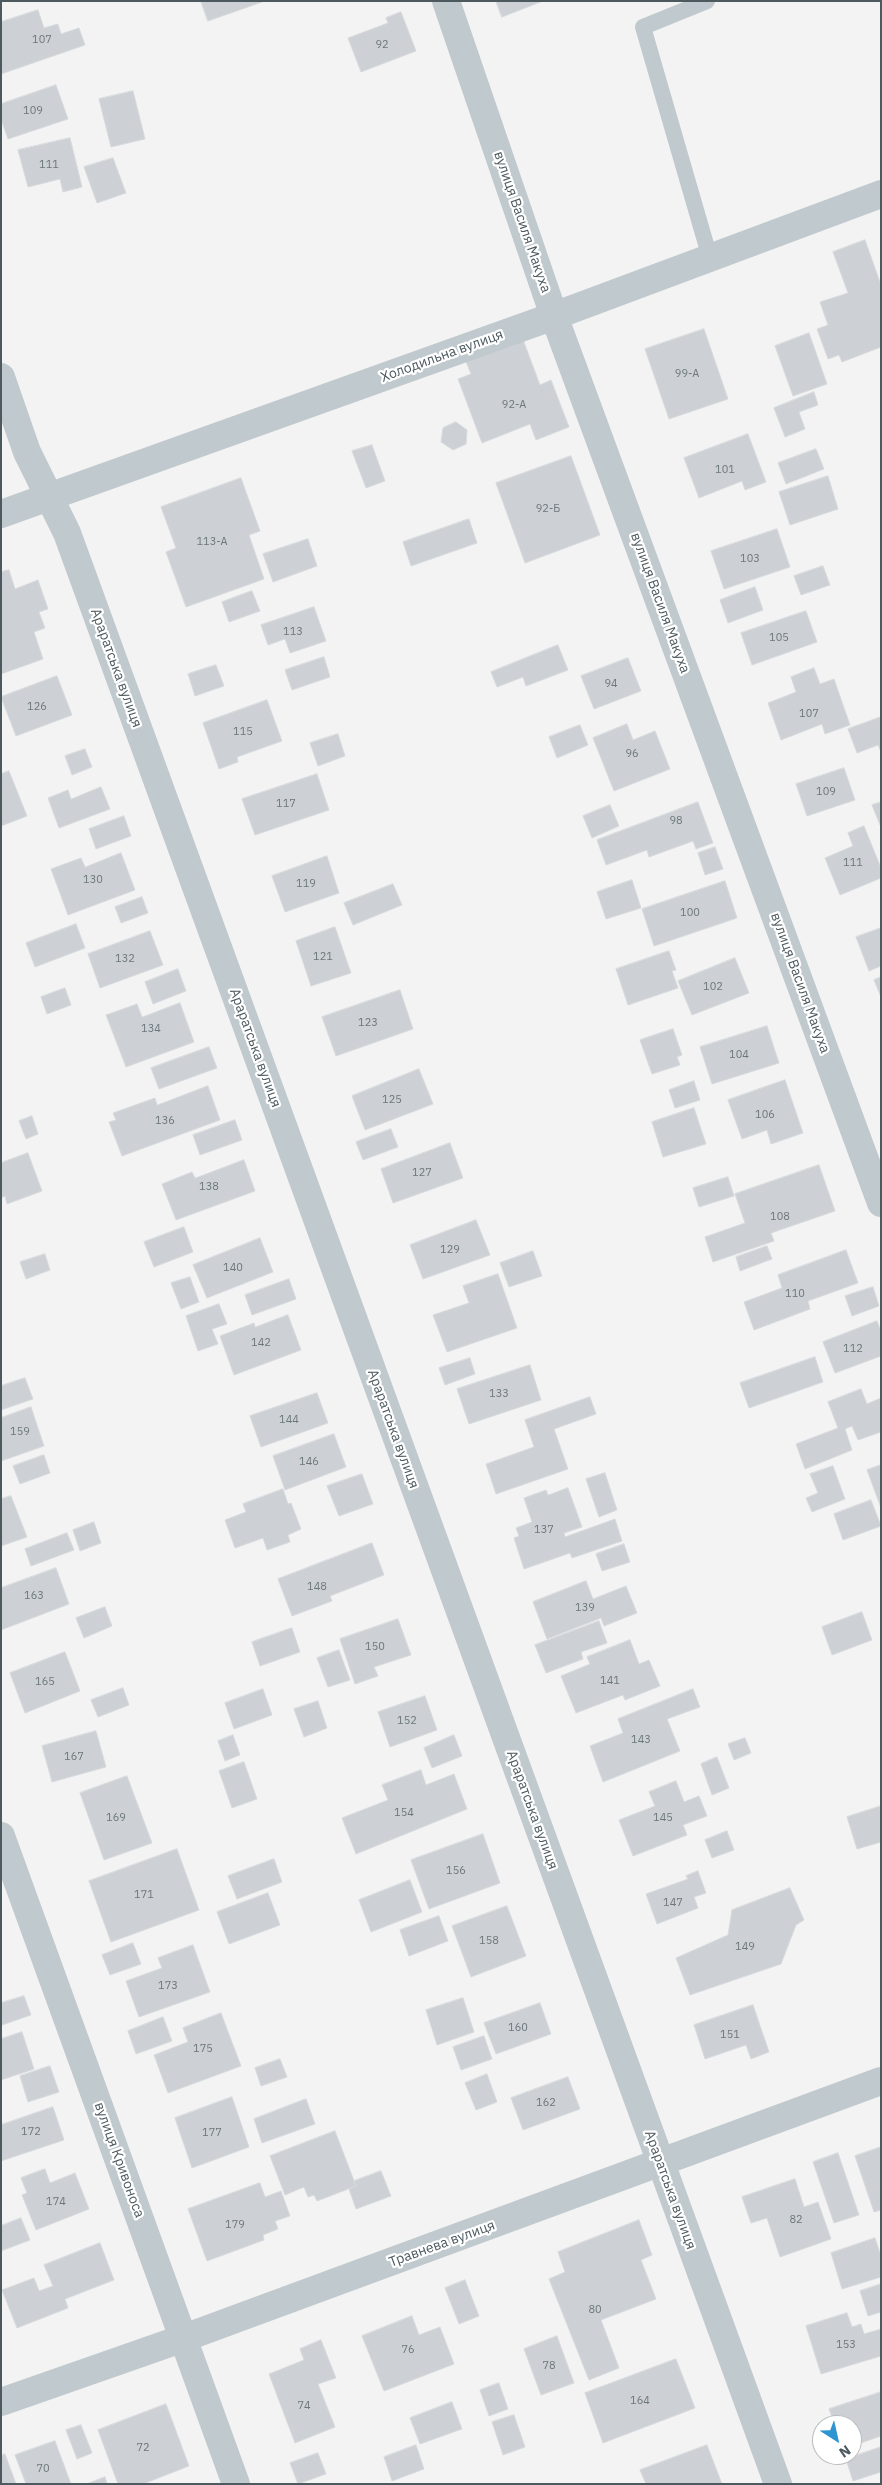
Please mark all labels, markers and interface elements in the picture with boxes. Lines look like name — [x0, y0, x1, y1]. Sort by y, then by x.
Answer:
house number: 107 — [32, 33, 52, 47]
house number: 92 — [375, 38, 389, 52]
house number: 109 — [23, 104, 43, 118]
street label: вулиця Василя Макуха — [490, 149, 554, 295]
house number: 111 — [39, 158, 59, 172]
street label: Холодильна вулиця — [378, 326, 506, 386]
house number: 99-А — [675, 367, 699, 381]
house number: 92-А — [502, 398, 526, 412]
house number: 101 — [715, 463, 735, 477]
house number: 92-Б — [536, 502, 560, 516]
street label: вулиця Василя Макуха — [627, 530, 693, 676]
house number: 113-А — [196, 535, 228, 549]
house number: 103 — [740, 552, 760, 566]
street label: Араратська вулиця — [87, 606, 145, 730]
house number: 113 — [283, 625, 303, 639]
house number: 105 — [769, 631, 789, 645]
house number: 94 — [604, 677, 618, 691]
house number: 126 — [27, 700, 47, 714]
house number: 107 — [799, 707, 819, 721]
house number: 115 — [233, 725, 253, 739]
house number: 96 — [625, 747, 639, 761]
house number: 109 — [816, 785, 836, 799]
house number: 117 — [276, 797, 296, 811]
house number: 98 — [669, 814, 683, 828]
house number: 111 — [843, 856, 863, 870]
house number: 130 — [83, 873, 103, 887]
house number: 119 — [296, 877, 316, 891]
house number: 100 — [680, 906, 700, 920]
street label: вулиця Василя Макуха — [767, 910, 833, 1056]
house number: 121 — [313, 950, 333, 964]
house number: 132 — [115, 952, 135, 966]
house number: 102 — [703, 980, 723, 994]
street label: Араратська вулиця — [226, 986, 284, 1110]
house number: 123 — [358, 1016, 378, 1030]
house number: 134 — [141, 1022, 161, 1036]
house number: 104 — [729, 1048, 749, 1062]
house number: 125 — [382, 1093, 402, 1107]
house number: 106 — [755, 1108, 775, 1122]
house number: 136 — [155, 1114, 175, 1128]
house number: 127 — [412, 1166, 432, 1180]
house number: 138 — [199, 1180, 219, 1194]
house number: 108 — [770, 1210, 790, 1224]
house number: 129 — [440, 1243, 460, 1257]
house number: 140 — [223, 1261, 243, 1275]
house number: 110 — [785, 1287, 805, 1301]
house number: 142 — [251, 1336, 271, 1350]
house number: 112 — [843, 1342, 863, 1356]
street label: Араратська вулиця — [364, 1367, 422, 1491]
house number: 133 — [489, 1387, 509, 1401]
house number: 144 — [279, 1413, 299, 1427]
house number: 159 — [10, 1425, 30, 1439]
house number: 146 — [299, 1455, 319, 1469]
house number: 137 — [534, 1523, 554, 1537]
house number: 148 — [307, 1580, 327, 1594]
house number: 163 — [24, 1589, 44, 1603]
house number: 139 — [575, 1601, 595, 1615]
house number: 150 — [365, 1640, 385, 1654]
house number: 141 — [600, 1674, 620, 1688]
house number: 165 — [35, 1675, 55, 1689]
house number: 152 — [397, 1714, 417, 1728]
house number: 143 — [631, 1733, 651, 1747]
street label: Араратська вулиця — [503, 1748, 561, 1872]
house number: 167 — [64, 1750, 84, 1764]
house number: 154 — [394, 1806, 414, 1820]
house number: 169 — [106, 1811, 126, 1825]
house number: 145 — [653, 1811, 673, 1825]
house number: 156 — [446, 1864, 466, 1878]
house number: 171 — [134, 1888, 154, 1902]
house number: 147 — [663, 1896, 683, 1910]
house number: 158 — [479, 1934, 499, 1948]
house number: 149 — [735, 1940, 755, 1954]
house number: 173 — [158, 1979, 178, 1993]
house number: 160 — [508, 2021, 528, 2035]
house number: 151 — [720, 2028, 740, 2042]
house number: 175 — [193, 2042, 213, 2056]
house number: 162 — [536, 2096, 556, 2110]
street label: вулиця Кривоноса — [90, 2100, 148, 2220]
house number: 172 — [21, 2125, 41, 2139]
house number: 177 — [202, 2126, 222, 2140]
street label: Араратська вулиця — [641, 2128, 699, 2252]
house number: 174 — [46, 2195, 66, 2209]
house number: 82 — [789, 2213, 803, 2227]
street label: Травнева вулиця — [387, 2217, 497, 2271]
house number: 179 — [225, 2218, 245, 2232]
house number: 80 — [588, 2303, 602, 2317]
house number: 153 — [836, 2338, 856, 2352]
house number: 76 — [401, 2343, 415, 2357]
house number: 78 — [542, 2359, 556, 2373]
house number: 164 — [630, 2394, 650, 2408]
house number: 74 — [297, 2399, 311, 2413]
north arrow — [812, 2415, 862, 2465]
house number: 72 — [136, 2441, 150, 2455]
text: N — [836, 2441, 854, 2462]
house number: 70 — [36, 2462, 50, 2476]

